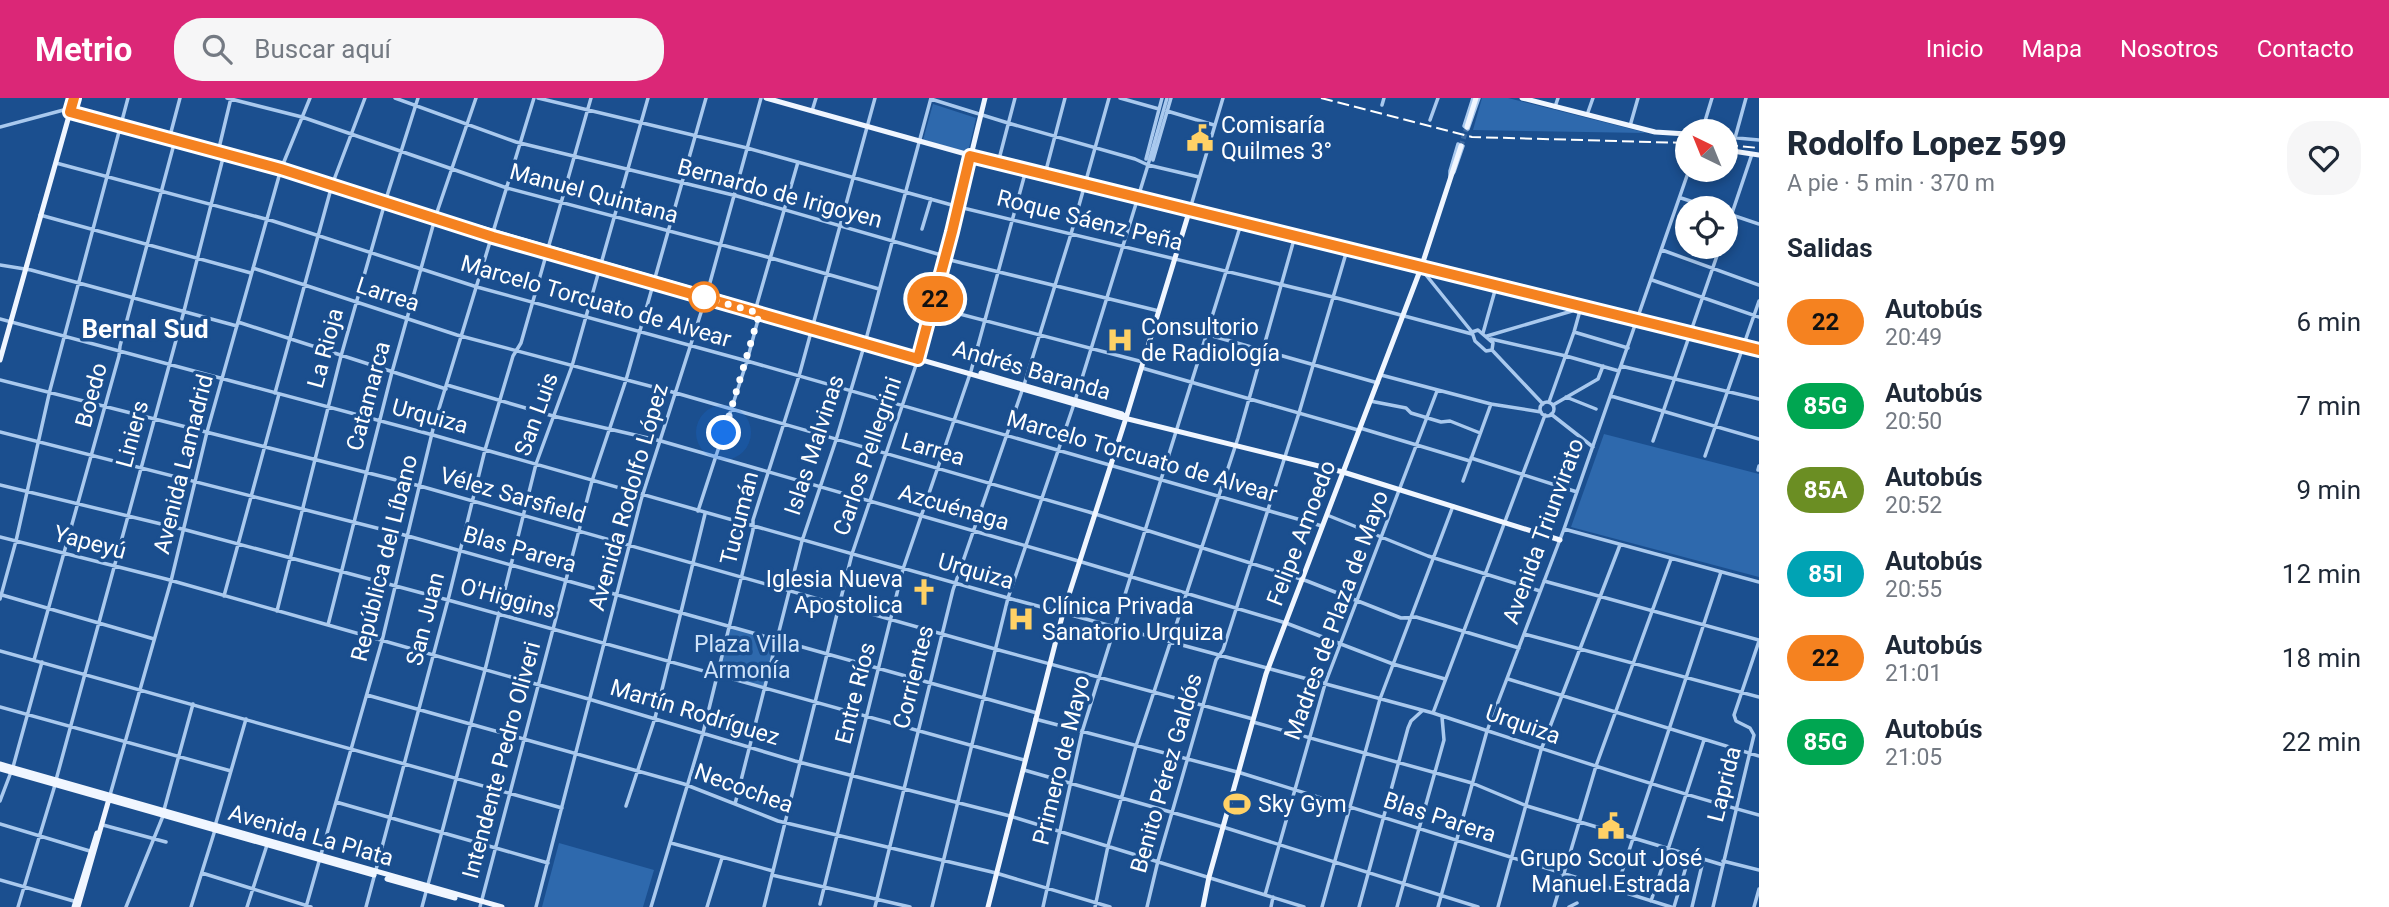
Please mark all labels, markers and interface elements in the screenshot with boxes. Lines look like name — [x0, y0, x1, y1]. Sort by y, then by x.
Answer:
search box — [174, 18, 664, 81]
text: Metrio — [35, 30, 132, 69]
icon: search — [198, 30, 236, 68]
text: Buscar aquí — [254, 34, 391, 64]
text: Inicio — [1926, 35, 1983, 63]
text: Mapa — [2021, 35, 2082, 63]
text: Nosotros — [2120, 35, 2219, 63]
text: Contacto — [2257, 35, 2354, 63]
place label: Comisaría Quilmes 3° — [1221, 112, 1332, 165]
north arrow — [1675, 119, 1738, 182]
map controls — [1675, 119, 1738, 259]
button: heart — [2287, 121, 2361, 195]
public building icon: Comisaría Quilmes 3° — [1185, 123, 1215, 153]
text: Rodolfo Lopez 599 — [1787, 124, 2067, 163]
street label: Bernardo de Irigoyen — [675, 153, 885, 234]
street label: Manuel Quintana — [507, 158, 681, 229]
text: A pie · 5 min · 370 m — [1787, 170, 1995, 197]
street label: Roque Sáenz Peña — [994, 184, 1186, 257]
button: locate — [1675, 196, 1738, 259]
text: Salidas — [1787, 233, 1873, 263]
street label: Marcelo Torcuato de Alvear — [458, 250, 734, 353]
street label: Larrea — [353, 272, 423, 317]
line badge: 22 — [904, 276, 967, 322]
unlabelled marker — [689, 282, 719, 312]
text: 22 — [921, 285, 949, 313]
text: Autobús — [1885, 294, 1983, 324]
street label: La Rioja — [302, 305, 349, 391]
text: 6 min — [2296, 307, 2361, 337]
text: 22 — [1812, 308, 1839, 336]
district label: Bernal Sud — [81, 314, 209, 344]
place label: Consultorio de Radiología — [1141, 314, 1280, 367]
text: 20:49 — [1885, 324, 1942, 351]
hospital icon: Consultorio de Radiología — [1105, 325, 1135, 355]
street label: Andrés Baranda — [950, 335, 1114, 406]
street label: Catamarca — [341, 338, 396, 454]
street label: Boedo — [70, 360, 113, 430]
street label: San Luis — [509, 369, 564, 459]
street label: Avenida Lamadrid — [148, 372, 219, 557]
street label: Islas Malvinas — [779, 372, 850, 519]
street label: Carlos Pellegrini — [828, 373, 907, 539]
text: Autobús — [1885, 378, 1983, 408]
street label: Avenida Rodolfo López — [583, 380, 674, 614]
text: 7 min — [2296, 391, 2361, 421]
text: 85G — [1804, 392, 1847, 420]
street label: Urquiza — [389, 393, 471, 440]
street label: Liniers — [111, 398, 154, 471]
street label: Marcelo Torcuato de Alvear — [1004, 405, 1280, 508]
text: 20:50 — [1885, 408, 1942, 435]
your location — [706, 415, 741, 450]
street label: Larrea — [898, 428, 968, 471]
street label: Avenida Triunvirato — [1497, 435, 1590, 628]
street label: República del Líbano — [346, 452, 423, 664]
street label: Felipe Amoedo — [1261, 457, 1342, 610]
street label: Vélez Sarsfield — [437, 462, 589, 529]
text: Autobús — [1885, 462, 1983, 492]
street label: Tucumán — [715, 469, 764, 568]
text: 9 min — [2296, 475, 2361, 505]
text: 85A — [1804, 476, 1847, 504]
street label: Azcuénaga — [895, 479, 1012, 536]
street label: Madres de Plaza de Mayo — [1279, 487, 1394, 743]
text: 20:52 — [1885, 492, 1942, 519]
street label: Yapeyú — [51, 520, 129, 565]
street label: Blas Parera — [460, 520, 580, 579]
text: Autobús — [1885, 546, 1983, 576]
street label: Urquiza — [935, 548, 1017, 595]
text: 12 min — [2282, 559, 2361, 589]
text: 85I — [1808, 560, 1843, 588]
place label: Iglesia Nueva Apostolica — [766, 566, 903, 619]
street label: San Juan — [401, 570, 450, 669]
street label: O'Higgins — [457, 573, 559, 624]
text: 20:55 — [1885, 576, 1942, 603]
church icon: Iglesia Nueva Apostolica — [909, 577, 939, 607]
place label: Clínica Privada Sanatorio Urquiza — [1042, 593, 1224, 646]
hospital icon: Clínica Privada Sanatorio Urquiza — [1006, 604, 1036, 634]
street label: Corrientes — [888, 623, 939, 732]
text: Autobús — [1885, 630, 1983, 660]
park label: Plaza Villa Armonía — [694, 631, 800, 684]
street label: Intendente Pedro Oliveri — [457, 639, 546, 882]
street label: Entre Ríos — [830, 640, 881, 747]
text: 18 min — [2282, 643, 2361, 673]
text: 22 — [1812, 644, 1839, 672]
text: 21:01 — [1885, 660, 1942, 687]
street label: Benito Pérez Galdós — [1125, 670, 1208, 876]
street label: Primero de Mayo — [1027, 673, 1096, 848]
street label: Martín Rodríguez — [607, 674, 783, 751]
street label: Urquiza — [1482, 699, 1564, 750]
text: Autobús — [1885, 714, 1983, 744]
text: 22 min — [2282, 727, 2361, 757]
text: 85G — [1804, 728, 1847, 756]
street label: Laprida — [1702, 744, 1747, 825]
text: 21:05 — [1885, 744, 1942, 771]
street label: Necochea — [691, 758, 797, 819]
street label: Blas Parera — [1380, 787, 1499, 848]
sports icon: Sky Gym — [1222, 789, 1252, 819]
place label: Sky Gym — [1258, 791, 1347, 818]
street label: Avenida La Plata — [225, 799, 396, 872]
public building icon: Grupo Scout José Manuel Estrada — [1596, 811, 1626, 841]
place label: Grupo Scout José Manuel Estrada — [1520, 845, 1702, 898]

